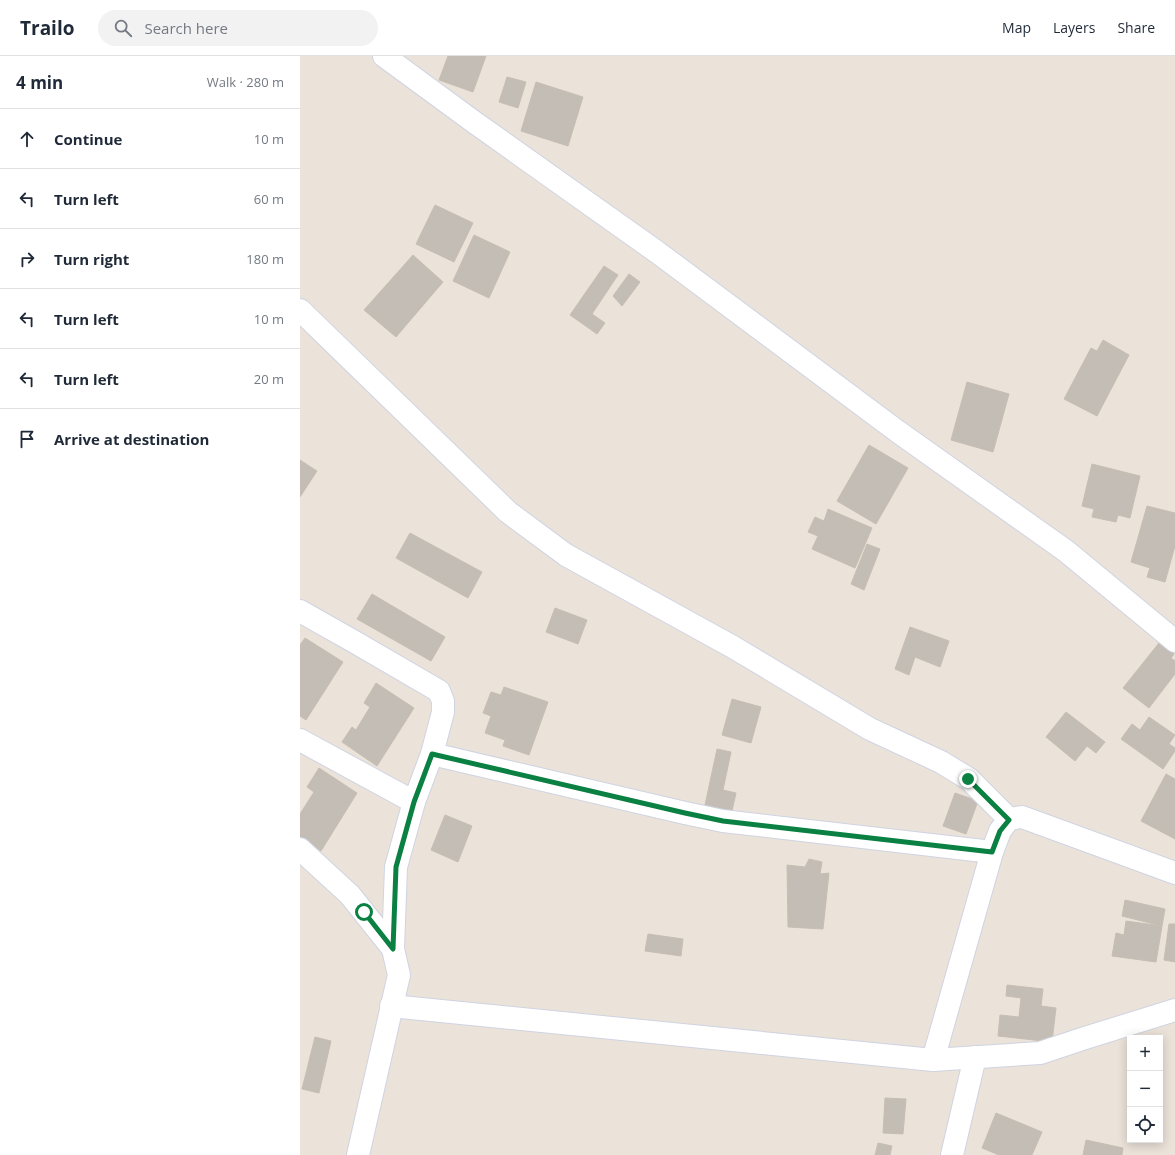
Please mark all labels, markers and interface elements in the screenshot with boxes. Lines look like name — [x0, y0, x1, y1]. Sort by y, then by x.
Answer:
search box — [98, 10, 378, 46]
text: Trailo — [20, 15, 74, 41]
icon: search — [112, 17, 134, 39]
text: Search here — [144, 18, 228, 38]
text: Map — [1002, 18, 1031, 37]
text: Layers — [1053, 18, 1095, 37]
text: Share — [1117, 18, 1155, 37]
text: 4 min — [16, 71, 63, 94]
text: Walk · 280 m — [207, 73, 284, 91]
icon: ahead — [16, 128, 38, 150]
text: Continue — [54, 129, 122, 149]
text: 10 m — [254, 130, 284, 148]
icon: left — [16, 188, 38, 210]
text: Turn left — [54, 189, 119, 209]
text: 60 m — [254, 190, 284, 208]
icon: right — [16, 248, 38, 270]
text: Turn right — [54, 249, 129, 269]
text: 180 m — [246, 250, 284, 268]
icon: left — [16, 308, 38, 330]
text: Turn left — [54, 309, 119, 329]
text: 10 m — [254, 310, 284, 328]
icon: left — [16, 368, 38, 390]
text: Turn left — [54, 369, 119, 389]
text: 20 m — [254, 370, 284, 388]
icon: arrive — [16, 428, 38, 450]
text: Arrive at destination — [54, 429, 209, 449]
route end — [959, 770, 977, 788]
route start — [355, 903, 373, 921]
map controls — [1127, 1035, 1163, 1143]
button: + — [1127, 1035, 1163, 1071]
button: − — [1127, 1071, 1163, 1107]
button: locate — [1127, 1107, 1163, 1143]

